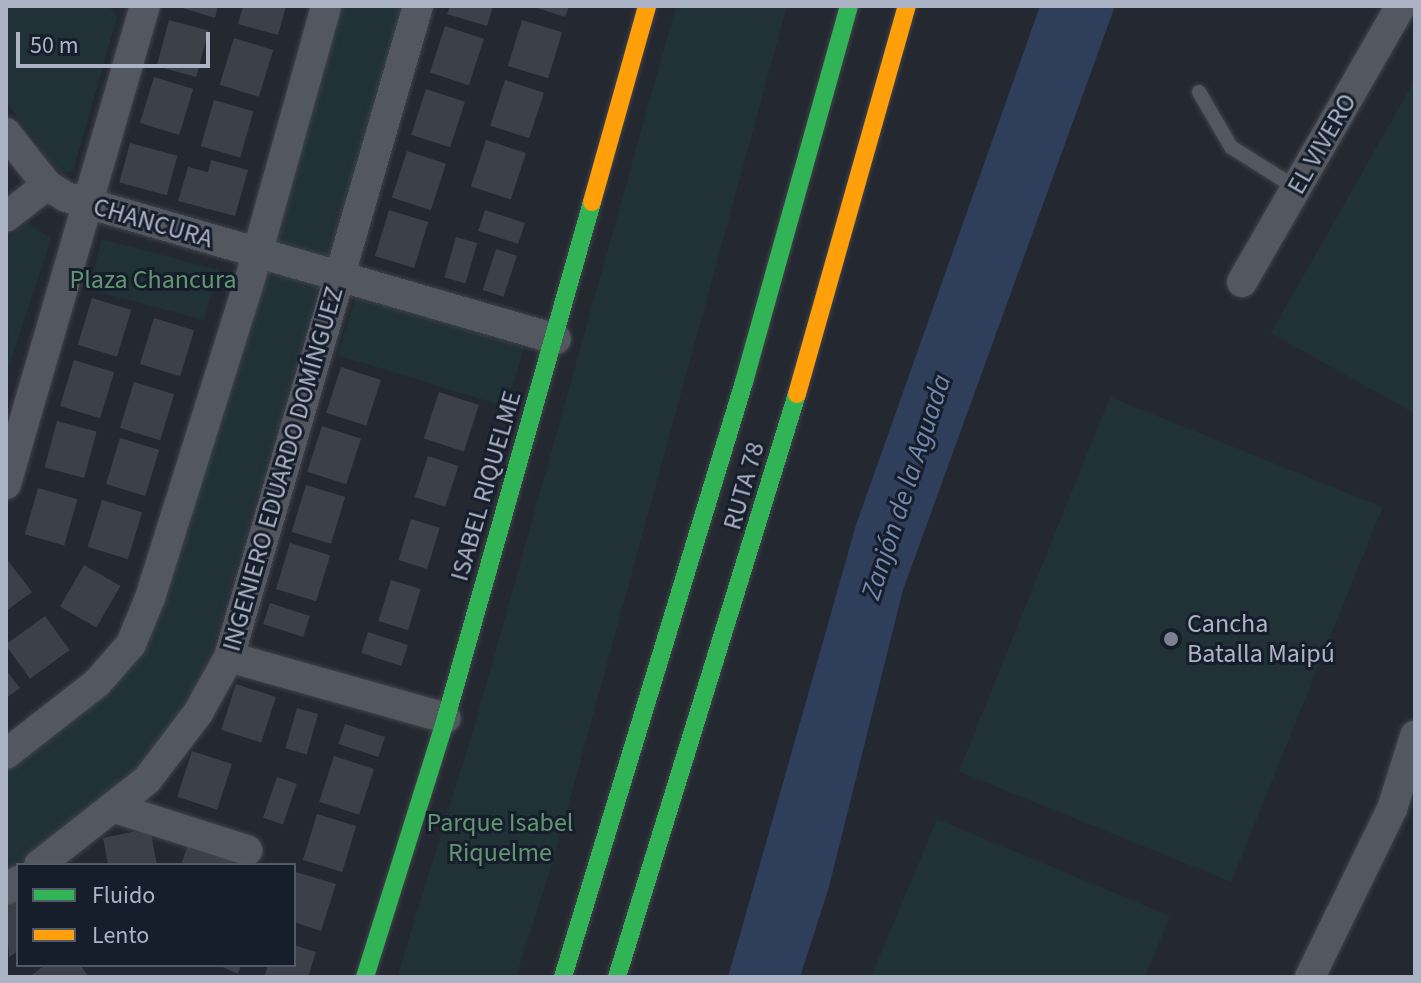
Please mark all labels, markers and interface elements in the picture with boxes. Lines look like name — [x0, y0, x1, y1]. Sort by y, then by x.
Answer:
scale bar — [20, 16, 214, 66]
text: 50 m — [30, 28, 79, 63]
street label: EL VIVERO — [1281, 88, 1363, 200]
street label: CHANCURA — [90, 191, 216, 255]
park label: Plaza Chancura — [69, 264, 237, 296]
street label: INGENIERO EDUARDO DOMÍNGUEZ — [216, 283, 350, 655]
water label: Zanjón de la Aguada — [854, 370, 958, 604]
street label: ISABEL RIQUELME — [444, 387, 528, 585]
street label: RUTA 78 — [717, 439, 771, 533]
place label: Cancha Batalla Maipú — [1187, 608, 1335, 670]
marker: Cancha Batalla Maipú — [1162, 630, 1180, 648]
park label: Parque Isabel Riquelme — [427, 807, 573, 868]
legend — [16, 863, 296, 967]
text: Fluido — [92, 878, 155, 913]
text: Lento — [92, 918, 149, 953]

